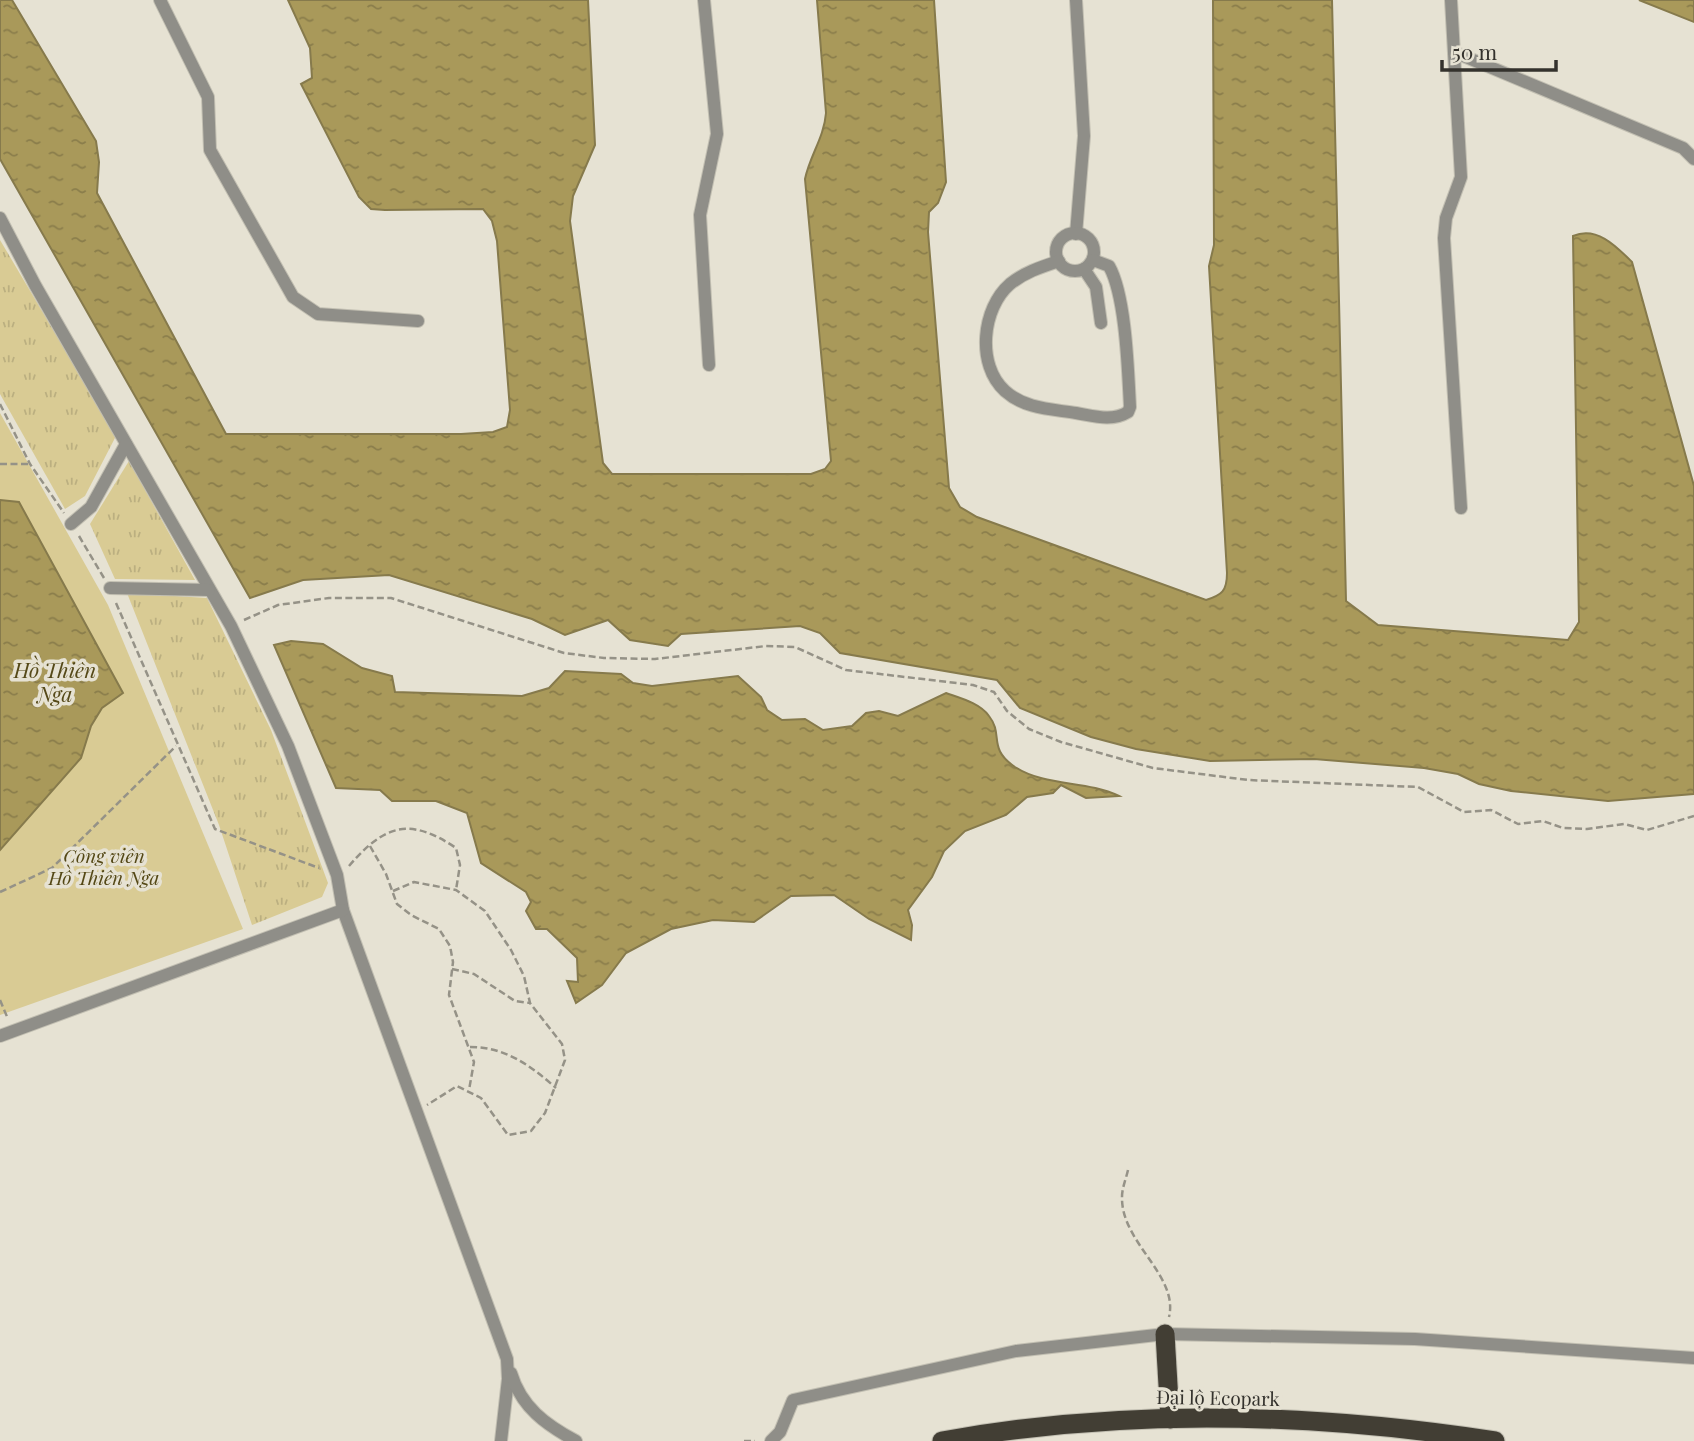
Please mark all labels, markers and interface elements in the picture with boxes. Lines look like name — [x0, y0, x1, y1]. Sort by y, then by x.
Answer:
scale bar — [1442, 28, 1556, 72]
text: 50 m — [1452, 37, 1498, 65]
water label: Hồ Thiên Nga — [13, 655, 96, 707]
park label: Công viên Hồ Thiên Nga — [47, 842, 160, 890]
street label: Đại lộ Ecopark — [1156, 1383, 1280, 1411]

